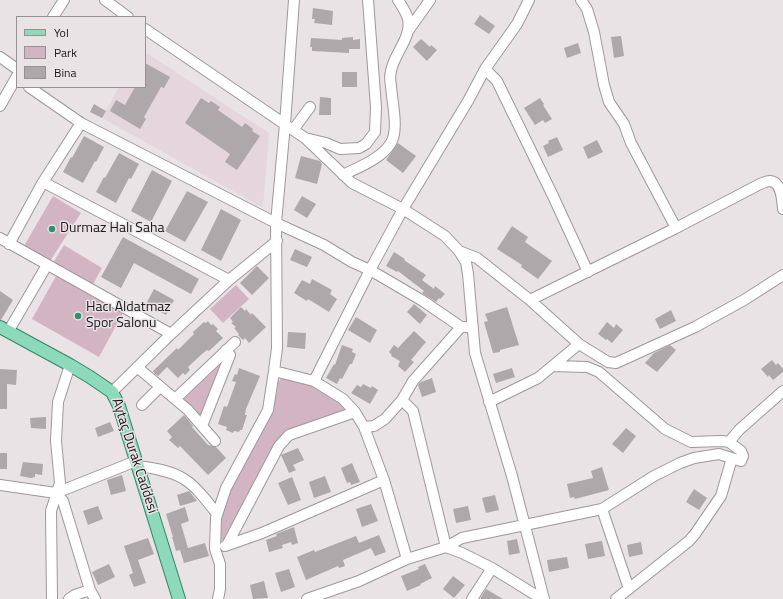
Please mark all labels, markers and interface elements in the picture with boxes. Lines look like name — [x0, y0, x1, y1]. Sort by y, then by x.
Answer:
legend — [16, 16, 146, 88]
text: Yol — [54, 23, 69, 42]
text: Park — [54, 43, 77, 62]
text: Bina — [54, 63, 76, 82]
place label: Durmaz Halı Saha — [60, 221, 164, 237]
marker: Durmaz Halı Saha — [47, 224, 57, 234]
place label: Hacı Aldatmaz Spor Salonu — [86, 300, 171, 332]
marker: Hacı Aldatmaz Spor Salonu — [73, 311, 83, 321]
street label: Aytaç Durak Caddesi — [107, 396, 161, 516]

